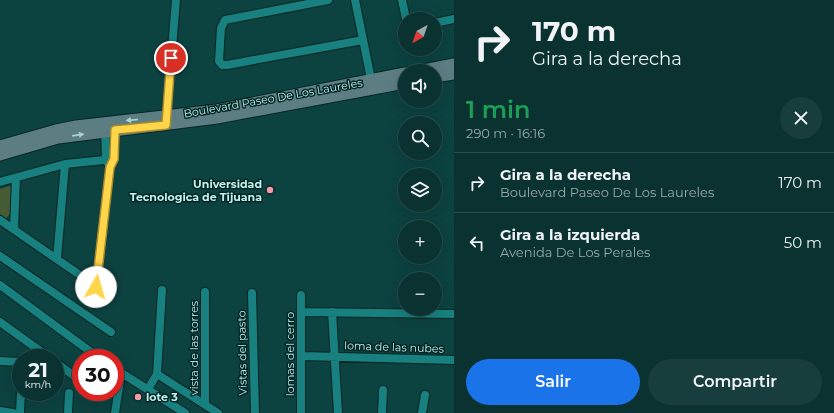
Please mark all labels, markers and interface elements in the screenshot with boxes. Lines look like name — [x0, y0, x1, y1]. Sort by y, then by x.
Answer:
north arrow — [398, 12, 442, 56]
map controls — [398, 12, 442, 316]
text: 170 m — [532, 14, 616, 48]
icon: right — [466, 16, 518, 68]
pin — [154, 41, 188, 75]
icon: arrive — [160, 47, 182, 69]
text: Gira a la derecha — [532, 48, 682, 70]
button: sound — [398, 64, 442, 108]
street label: Boulevard Paseo De Los Laureles — [182, 75, 364, 121]
text: 1 min — [466, 95, 530, 124]
button: close — [780, 97, 822, 139]
one-way arrow — [126, 116, 138, 123]
button: search — [398, 116, 442, 160]
text: 290 m · 16:16 — [466, 125, 545, 141]
one-way arrow — [72, 132, 84, 138]
text: Gira a la derecha — [500, 165, 631, 184]
button: layers — [398, 168, 442, 212]
icon: right — [466, 172, 488, 194]
text: 170 m — [778, 173, 822, 192]
place label: Universidad Tecnologica de Tijuana — [130, 177, 262, 204]
text: Boulevard Paseo De Los Laureles — [500, 184, 714, 200]
marker: Universidad Tecnologica de Tijuana — [265, 185, 275, 195]
button: + — [398, 220, 442, 264]
text: Gira a la izquierda — [500, 225, 640, 244]
icon: left — [466, 232, 488, 254]
text: 50 m — [784, 233, 822, 252]
text: Avenida De Los Perales — [500, 244, 650, 260]
position arrow — [75, 266, 117, 308]
button: − — [398, 272, 442, 316]
street label: vista de las torres — [187, 300, 201, 395]
street label: Vistas del pasto — [234, 310, 250, 396]
street label: lomas del cerro — [283, 312, 297, 396]
street label: loma de las nubes — [344, 338, 445, 356]
speed limit sign: 30 — [72, 349, 124, 401]
text: 21 — [28, 358, 48, 382]
button: Salir — [466, 359, 640, 405]
button: Compartir — [648, 359, 822, 405]
text: km/h — [25, 378, 51, 391]
place label: lote 3 — [146, 390, 178, 404]
marker: lote 3 — [133, 392, 143, 402]

